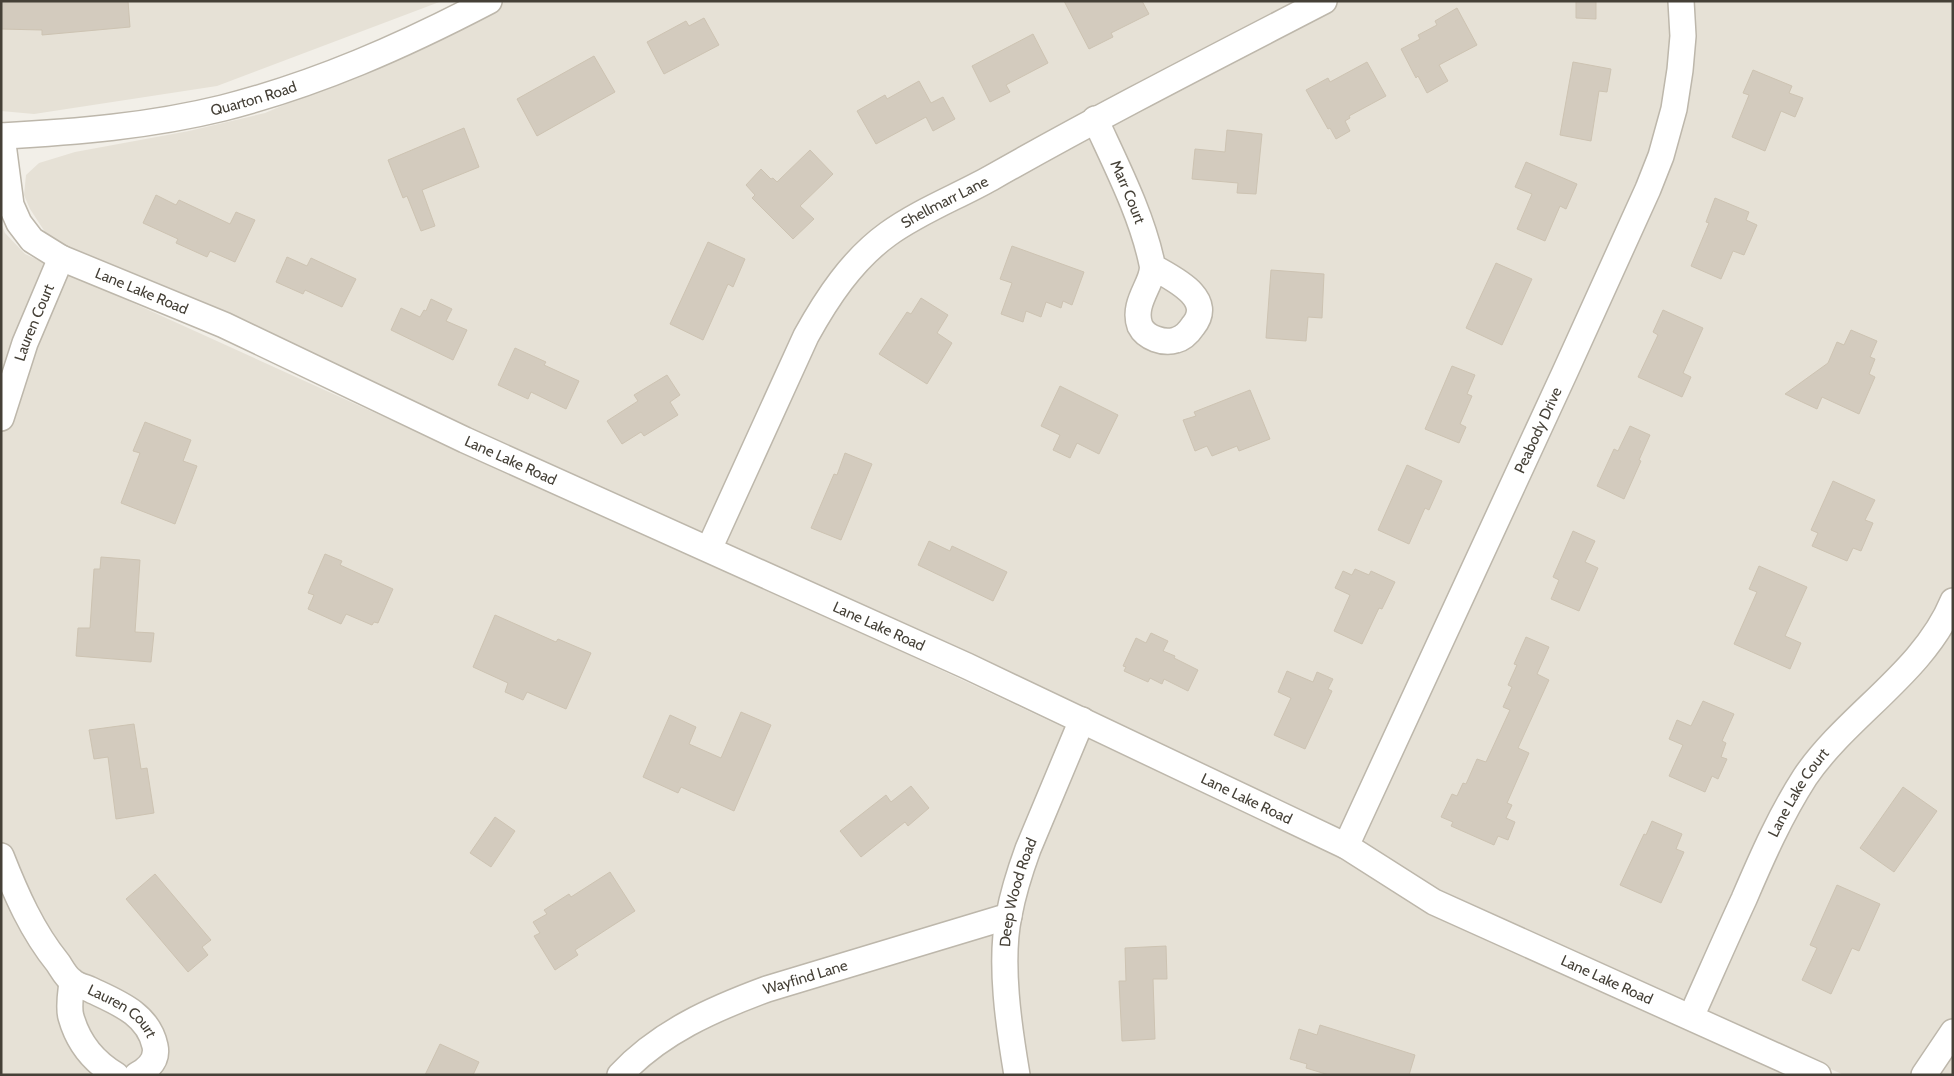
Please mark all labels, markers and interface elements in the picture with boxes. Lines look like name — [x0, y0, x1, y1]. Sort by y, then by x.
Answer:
street label: Quarton Road — [209, 78, 299, 120]
street label: Marr Court — [1106, 157, 1149, 226]
street label: Shellmarr Lane — [898, 172, 992, 232]
street label: Lane Lake Road — [92, 264, 191, 318]
street label: Lauren Court — [11, 281, 58, 363]
street label: Peabody Drive — [1510, 384, 1566, 476]
street label: Lane Lake Road — [462, 432, 559, 489]
street label: Lane Lake Road — [830, 598, 928, 655]
street label: Lane Lake Court — [1764, 745, 1833, 840]
street label: Lane Lake Road — [1198, 769, 1295, 828]
street label: Deep Wood Road — [996, 835, 1041, 947]
street label: Lane Lake Road — [1558, 951, 1656, 1008]
street label: Wayfind Lane — [761, 956, 850, 999]
street label: Lauren Court — [85, 981, 160, 1041]

